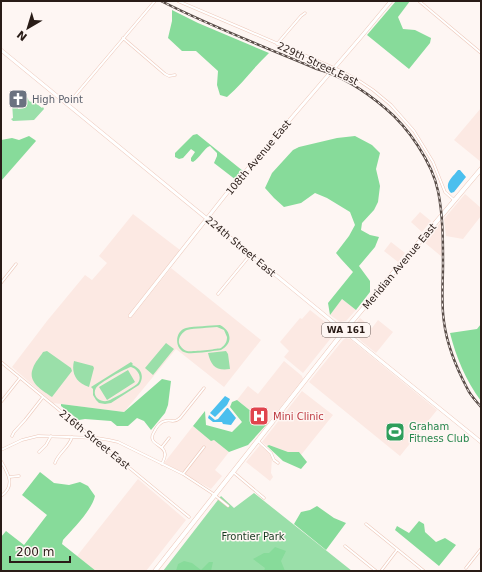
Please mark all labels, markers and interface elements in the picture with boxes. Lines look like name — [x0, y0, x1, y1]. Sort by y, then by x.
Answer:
north arrow — [8, 8, 48, 48]
text: N — [15, 28, 30, 43]
street label: 229th Street East — [276, 40, 360, 87]
church icon: High Point — [7, 88, 29, 110]
place label: High Point — [32, 94, 83, 105]
street label: 108th Avenue East — [224, 118, 293, 197]
street label: 224th Street East — [204, 214, 278, 279]
street label: Meridian Avenue East — [360, 221, 438, 311]
road number: WA 161 — [322, 323, 370, 337]
hospital icon: Mini Clinic — [248, 405, 270, 427]
street label: 216th Street East — [57, 408, 132, 471]
place label: Mini Clinic — [273, 411, 324, 422]
sports icon: Graham Fitness Club — [384, 421, 406, 443]
place label: Graham Fitness Club — [409, 421, 469, 444]
park label: Frontier Park — [221, 531, 285, 542]
scale bar — [10, 538, 70, 564]
text: 200 m — [16, 545, 54, 559]

